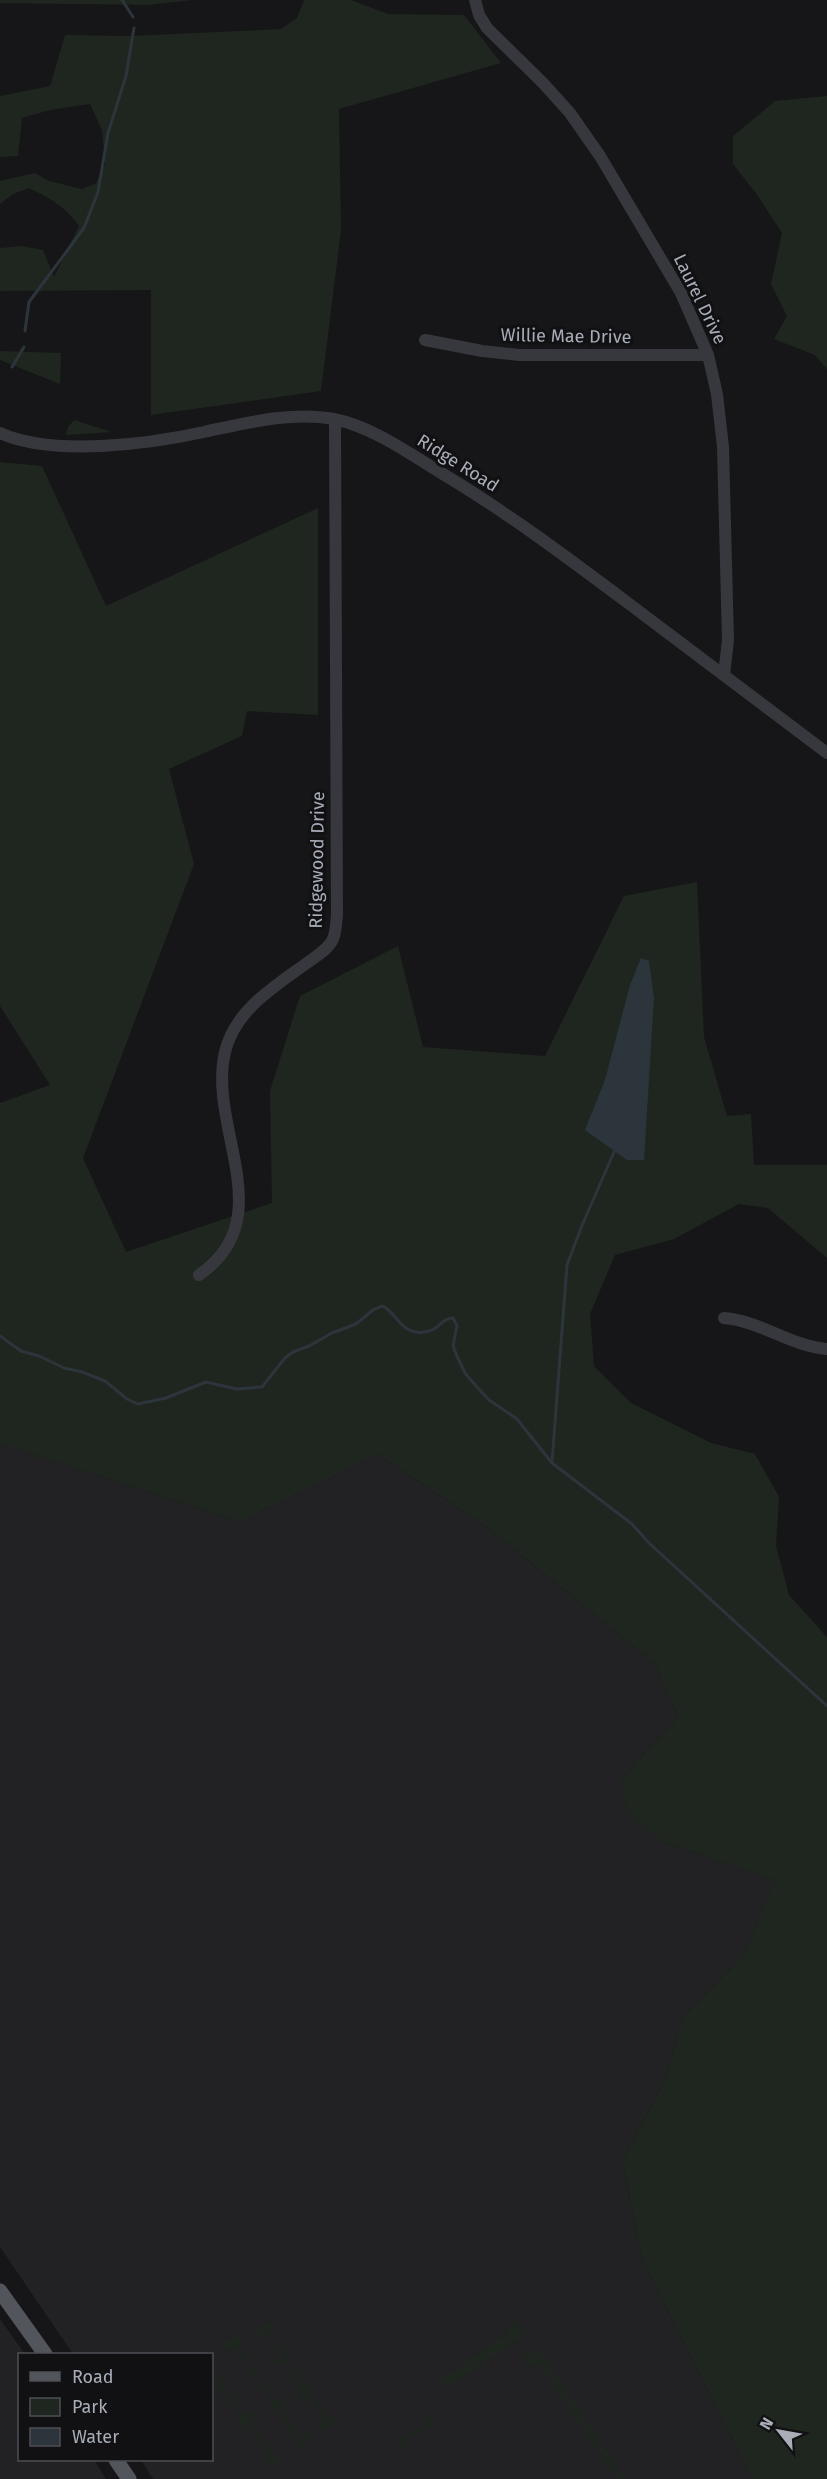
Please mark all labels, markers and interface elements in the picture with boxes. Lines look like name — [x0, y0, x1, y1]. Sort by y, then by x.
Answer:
street label: Laurel Drive — [669, 250, 731, 348]
street label: Willie Mae Drive — [500, 324, 632, 348]
street label: Ridge Road — [413, 429, 503, 497]
street label: Ridgewood Drive — [305, 791, 329, 929]
legend — [18, 2353, 213, 2461]
text: Road — [72, 2366, 114, 2388]
text: Park — [72, 2396, 108, 2418]
north arrow — [749, 2401, 809, 2461]
text: N — [756, 2414, 777, 2433]
text: Water — [72, 2426, 119, 2448]

